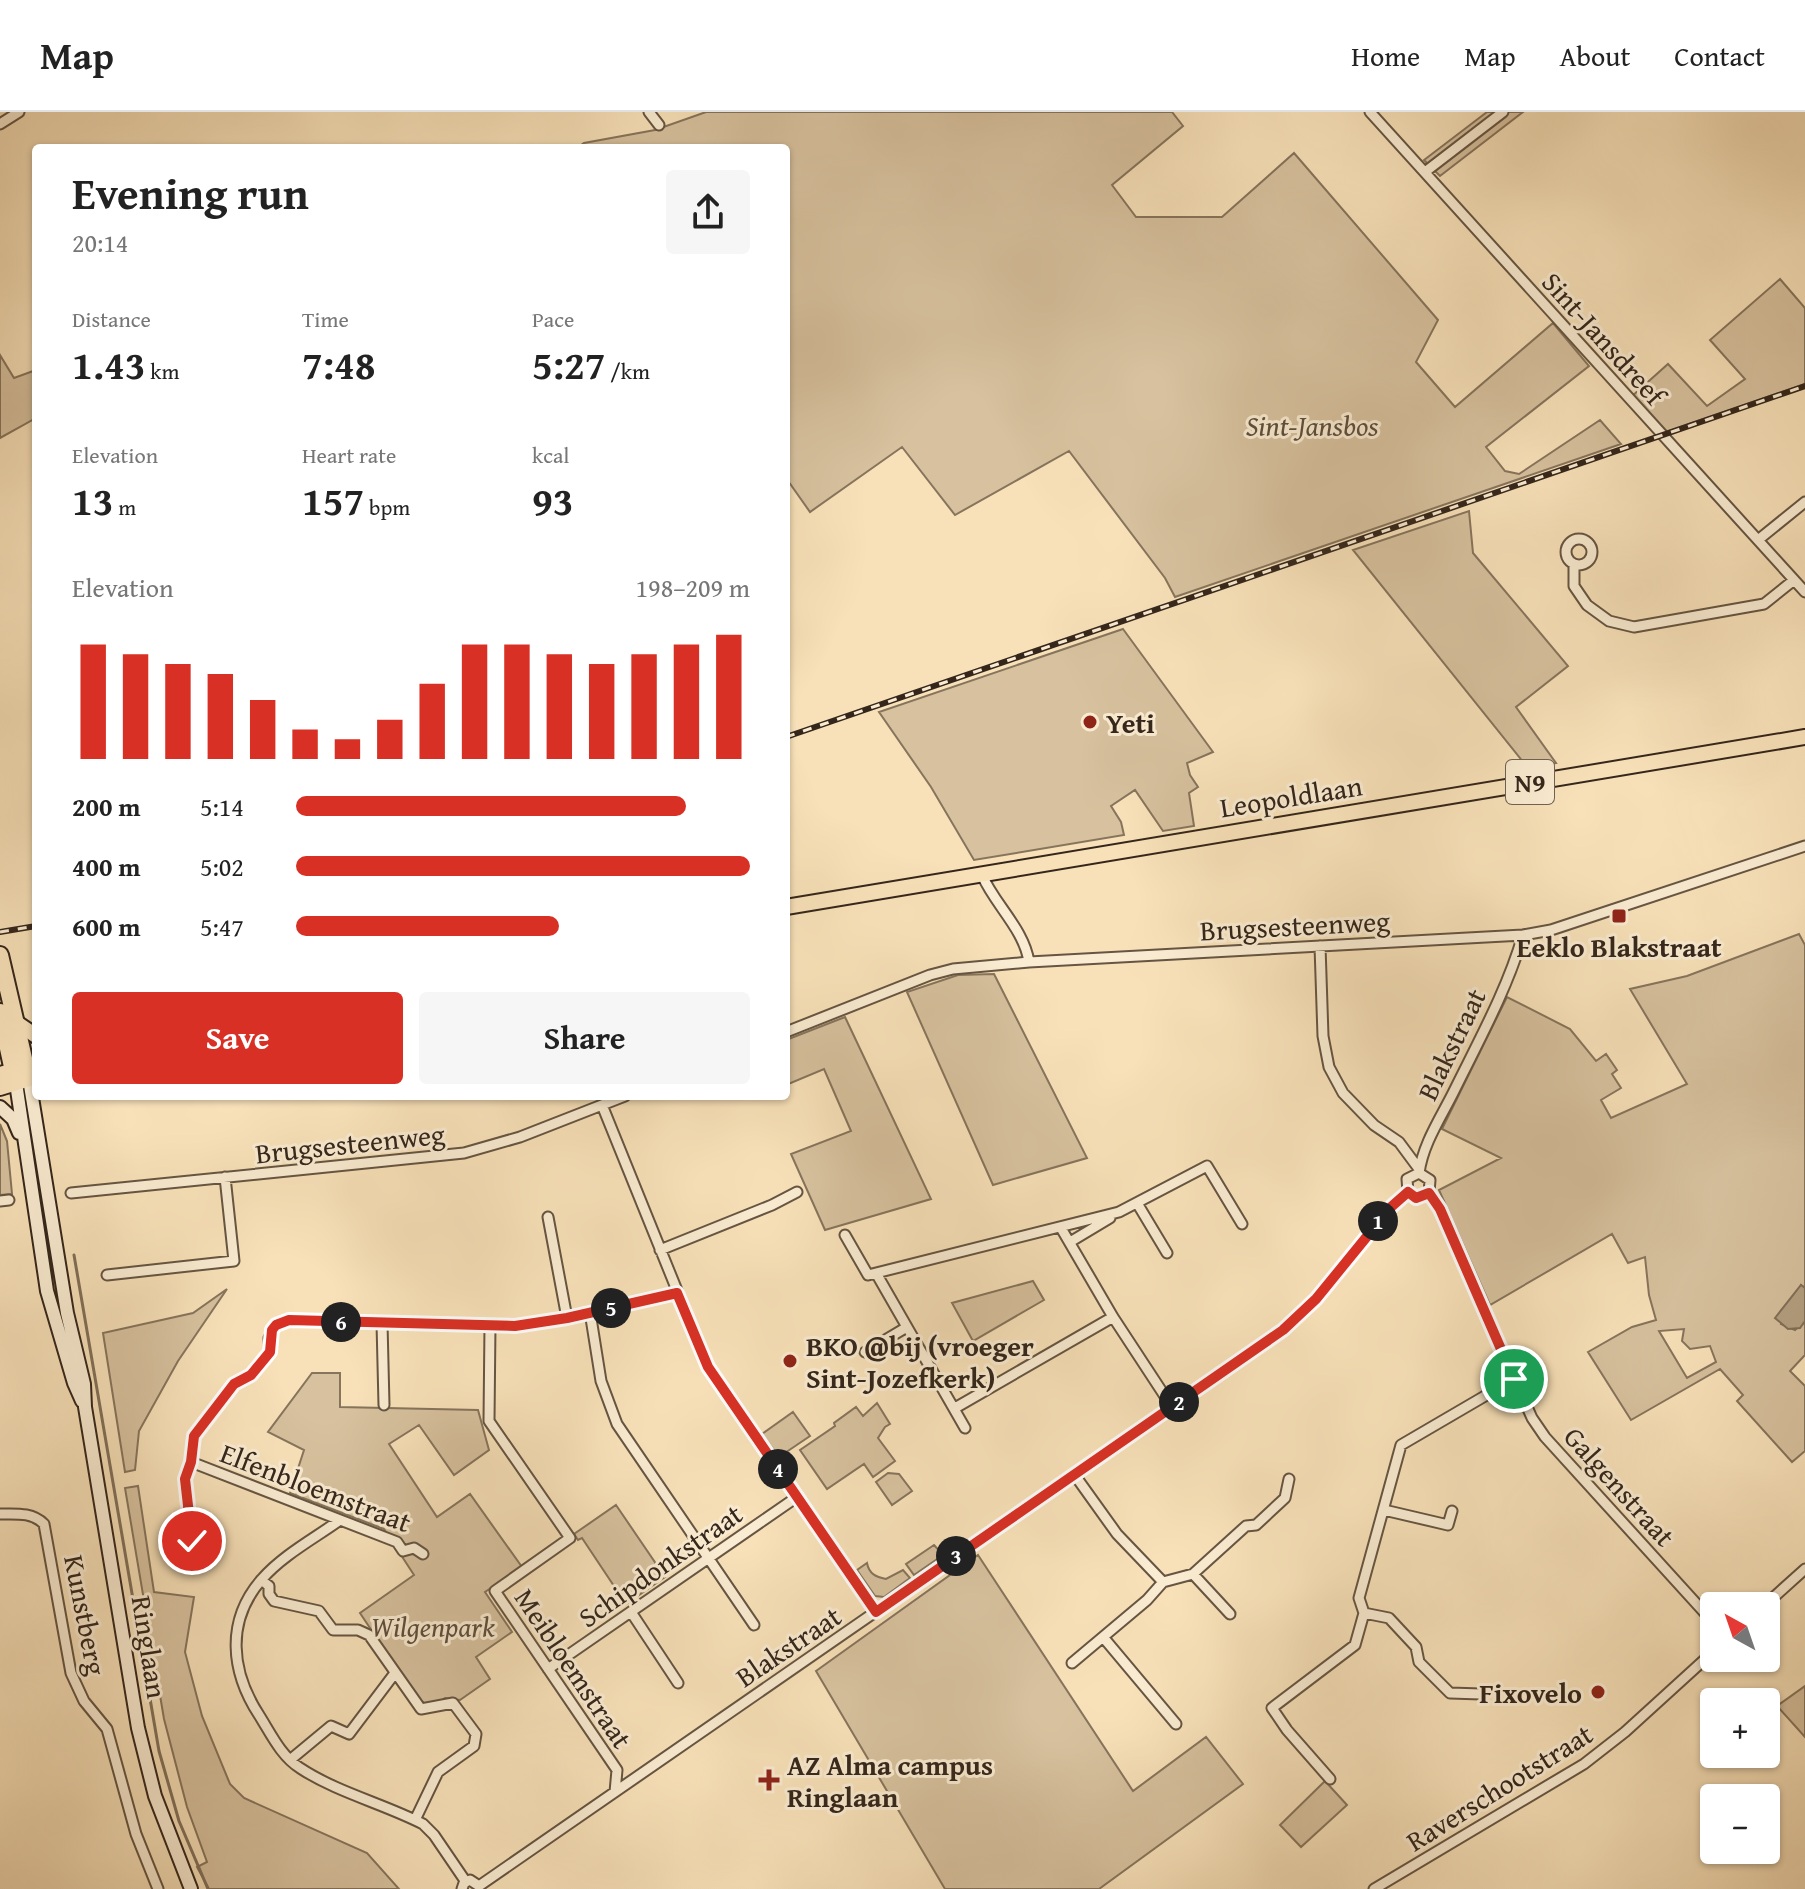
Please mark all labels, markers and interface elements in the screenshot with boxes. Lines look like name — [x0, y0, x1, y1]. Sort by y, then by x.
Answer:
text: Map — [40, 27, 114, 83]
text: Home — [1351, 35, 1420, 76]
text: Map — [1464, 35, 1516, 76]
text: About — [1560, 35, 1630, 76]
text: Contact — [1674, 35, 1765, 76]
text: Evening run — [72, 161, 309, 225]
button: share — [666, 170, 750, 254]
text: 20:14 — [72, 223, 128, 262]
street label: Sint-Jansdreef — [1533, 262, 1677, 416]
text: Distance — [72, 303, 151, 335]
text: Time — [302, 303, 349, 335]
text: Pace — [532, 303, 574, 335]
text: 1.43 — [72, 335, 145, 394]
text: 7:48 — [302, 335, 375, 394]
text: 5:27 — [532, 335, 605, 394]
text: km — [145, 355, 179, 387]
text: /km — [605, 355, 650, 387]
park label: Sint-Jansbos — [1246, 405, 1378, 446]
text: Elevation — [72, 439, 158, 471]
text: Heart rate — [302, 439, 396, 471]
text: kcal — [532, 439, 570, 471]
text: 13 — [72, 471, 113, 530]
text: 157 — [302, 471, 364, 530]
text: 93 — [532, 471, 573, 530]
text: m — [113, 491, 136, 523]
text: bpm — [364, 491, 410, 523]
text: Elevation — [72, 568, 174, 607]
text: 198–209 m — [636, 568, 750, 607]
place label: Yeti — [1106, 702, 1155, 743]
marker: Yeti — [1081, 713, 1099, 731]
road number: N9 — [1506, 760, 1554, 804]
street label: Leopoldlaan — [1217, 764, 1365, 827]
text: 200 m — [72, 787, 140, 826]
text: 5:14 — [200, 787, 244, 826]
text: 400 m — [72, 847, 140, 886]
text: 5:02 — [200, 847, 244, 886]
street label: Brugsesteenweg — [1199, 900, 1391, 950]
text: 600 m — [72, 907, 140, 946]
text: 5:47 — [200, 907, 244, 946]
marker: Eeklo Blakstraat — [1610, 907, 1628, 925]
place label: Eeklo Blakstraat — [1516, 926, 1722, 967]
street label: Blakstraat — [1406, 981, 1496, 1107]
button: Save — [72, 992, 403, 1084]
button: Share — [419, 992, 750, 1084]
street label: Brugsesteenweg — [253, 1113, 447, 1173]
pin: 1 — [1358, 1201, 1398, 1241]
text: 1 — [1372, 1205, 1384, 1237]
pin: 5 — [591, 1288, 631, 1328]
text: 5 — [605, 1292, 617, 1324]
pin: 6 — [321, 1302, 361, 1342]
text: 6 — [335, 1306, 347, 1338]
place label: BKO @bij (vroeger Sint-Jozefkerk) — [806, 1325, 1034, 1398]
pin — [1480, 1345, 1548, 1413]
marker: BKO @bij (vroeger Sint-Jozefkerk) — [781, 1352, 799, 1370]
icon: arrive — [1492, 1357, 1536, 1401]
pin: 2 — [1159, 1382, 1199, 1422]
text: 2 — [1173, 1386, 1185, 1418]
street label: Galgenstraat — [1555, 1417, 1685, 1555]
street label: Elfenbloemstraat — [215, 1432, 417, 1542]
pin: 4 — [758, 1449, 798, 1489]
text: 4 — [772, 1453, 784, 1485]
street label: Schipdonkstraat — [570, 1493, 751, 1637]
pin — [158, 1507, 226, 1575]
icon: check — [170, 1519, 214, 1563]
pin: 3 — [936, 1536, 976, 1576]
text: 3 — [950, 1540, 962, 1572]
street label: Kunstberg — [54, 1551, 118, 1679]
street label: Meibloemstraat — [505, 1580, 643, 1756]
north arrow — [1700, 1592, 1780, 1672]
map controls — [1700, 1592, 1780, 1864]
street label: Ringlaan — [122, 1593, 178, 1702]
street label: Blakstraat — [727, 1595, 849, 1696]
park label: Wilgenpark — [371, 1606, 495, 1647]
place label: Fixovelo — [1479, 1672, 1582, 1713]
marker: Fixovelo — [1589, 1683, 1607, 1701]
button: + — [1700, 1688, 1780, 1768]
street label: Raverschootstraat — [1398, 1713, 1600, 1861]
place label: AZ Alma campus Ringlaan — [787, 1744, 993, 1817]
marker: AZ Alma campus Ringlaan — [758, 1769, 780, 1791]
button: − — [1700, 1784, 1780, 1864]

